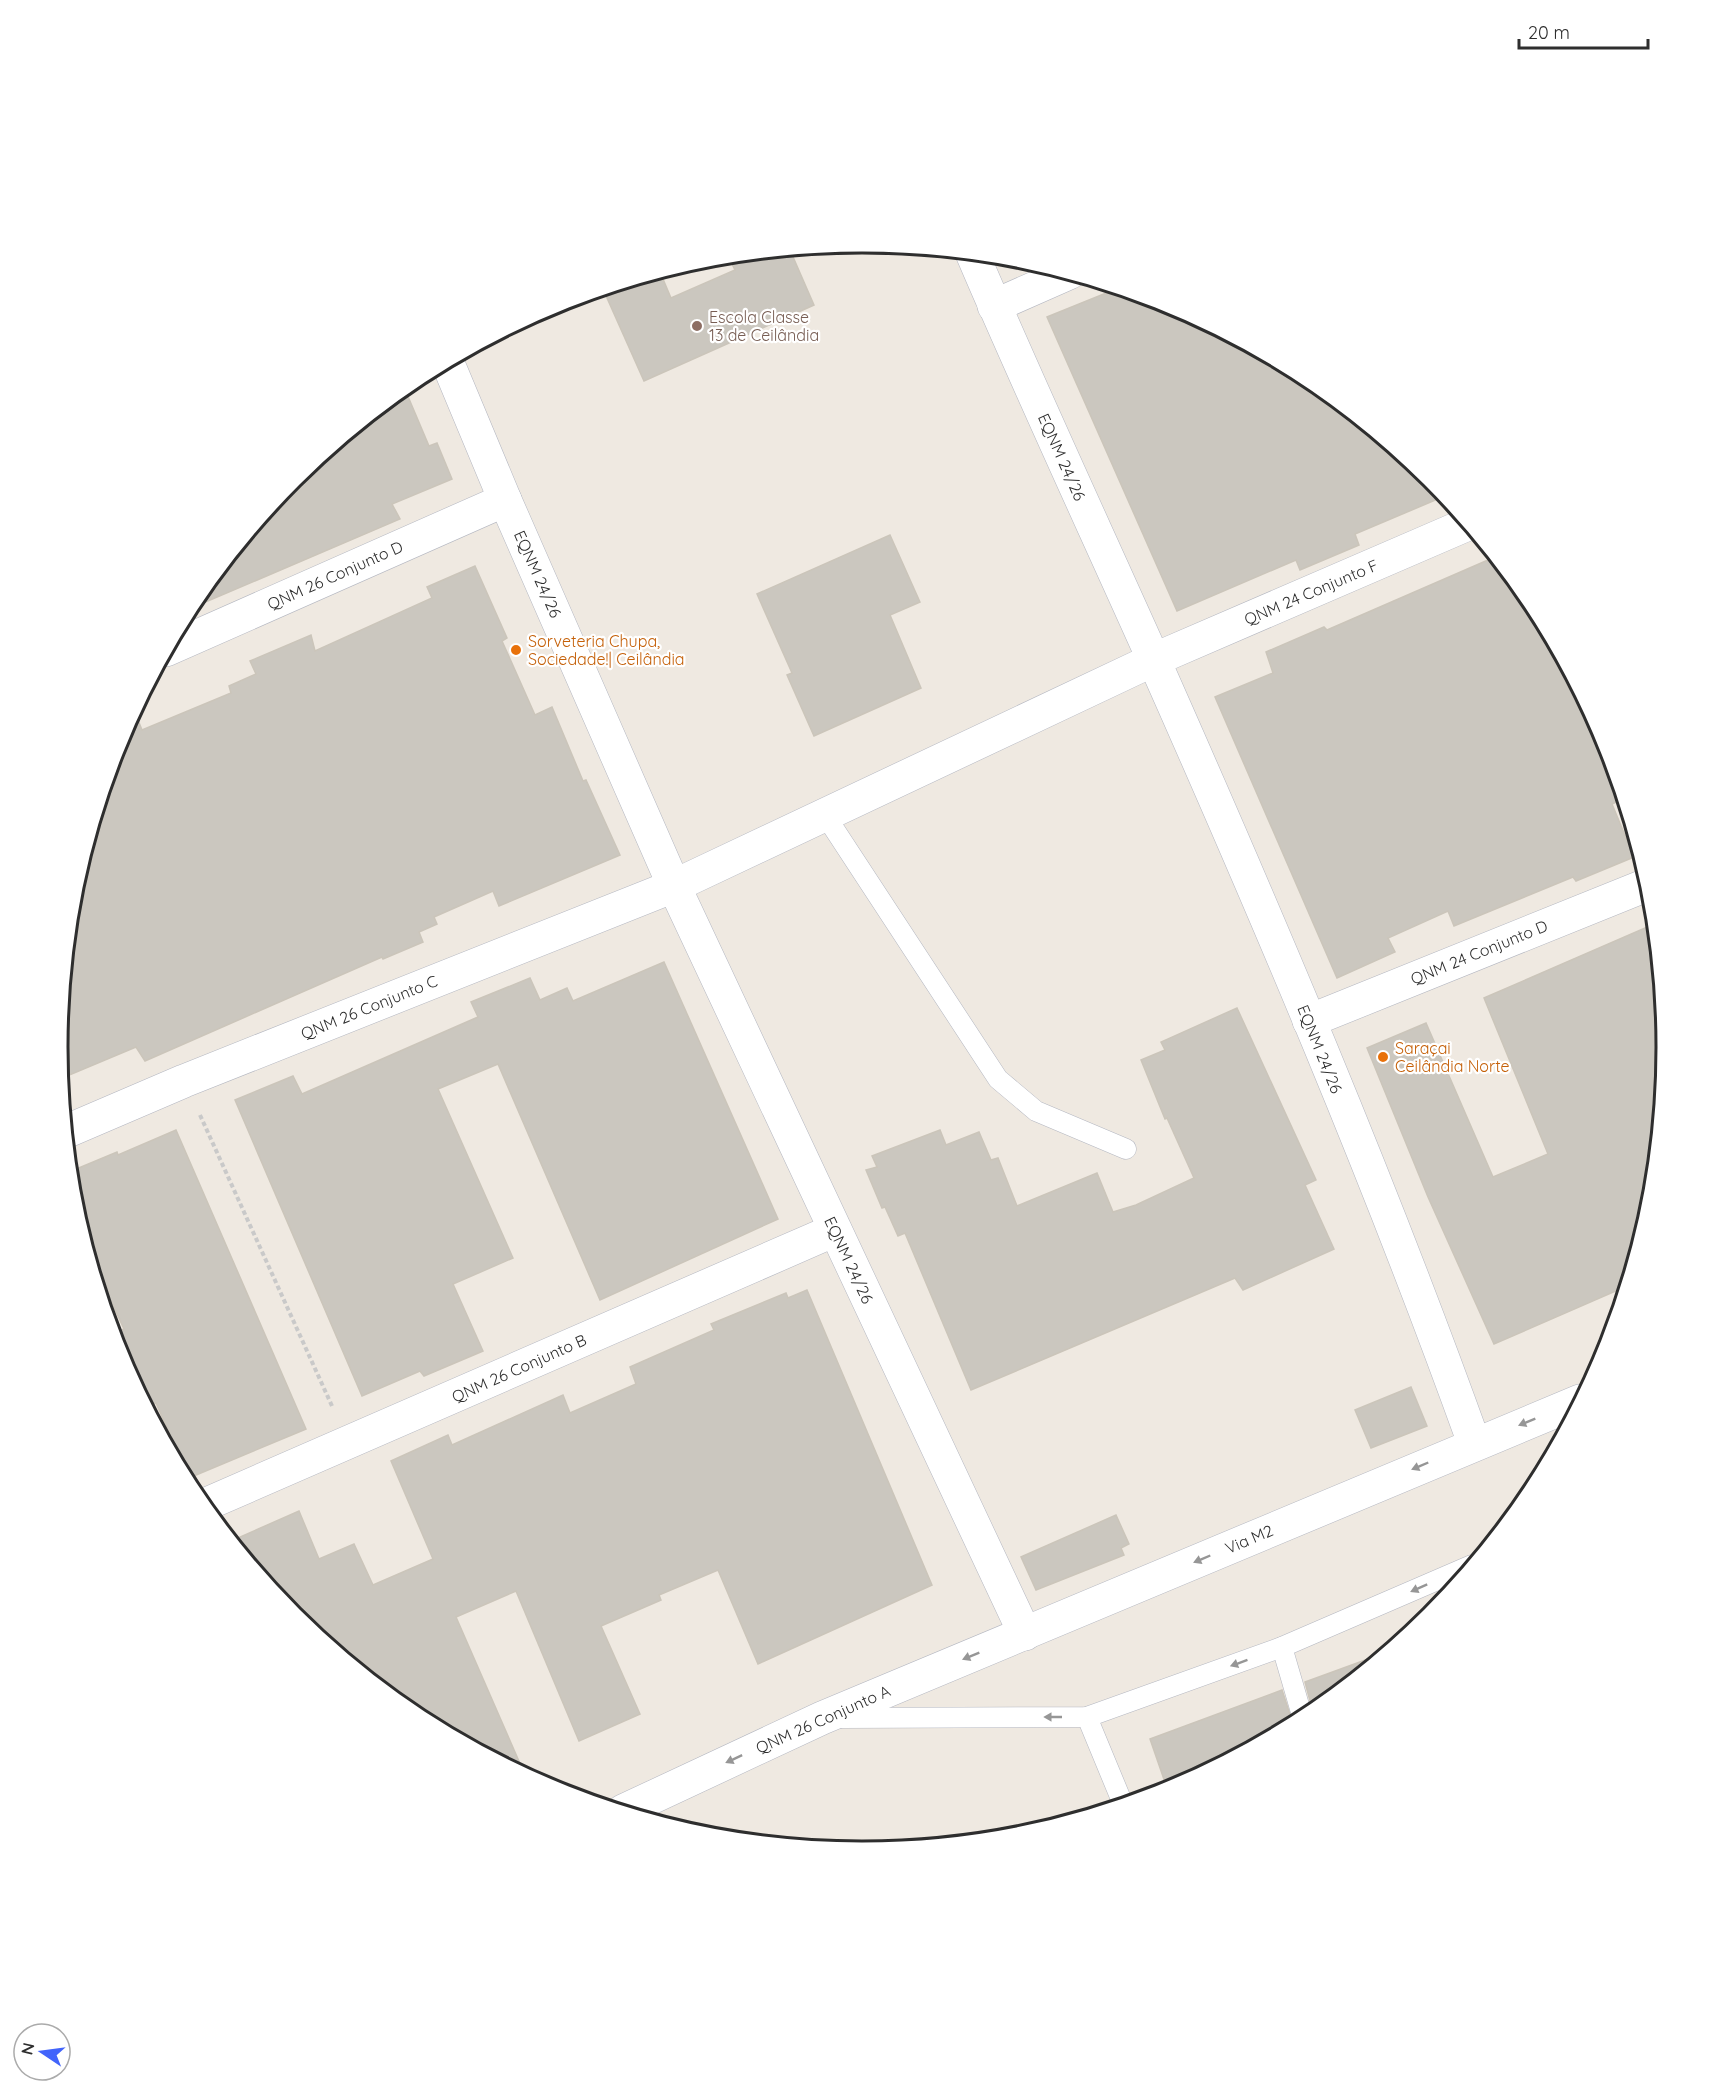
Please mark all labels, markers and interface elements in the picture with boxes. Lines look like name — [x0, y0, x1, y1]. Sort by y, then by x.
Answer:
scale bar — [1519, 12, 1648, 50]
text: 20 m — [1528, 21, 1570, 44]
place label: Escola Classe 13 de Ceilândia — [709, 307, 819, 345]
marker: Escola Classe 13 de Ceilândia — [690, 319, 704, 333]
street label: EQNM 24/26 — [1034, 410, 1090, 504]
street label: EQNM 24/26 — [510, 527, 566, 621]
street label: QNM 26 Conjunto D — [264, 536, 406, 614]
street label: QNM 24 Conjunto F — [1241, 555, 1381, 629]
place label: Sorveteria Chupa, Sociedade!| Ceilândia — [528, 631, 685, 669]
marker: Sorveteria Chupa, Sociedade!| Ceilândia — [509, 643, 523, 657]
street label: QNM 24 Conjunto D — [1408, 915, 1550, 989]
street label: QNM 26 Conjunto C — [298, 971, 440, 1043]
street label: EQNM 24/26 — [1293, 1002, 1347, 1097]
place label: Saraçai Ceilândia Norte — [1395, 1038, 1510, 1076]
marker: Saraçai Ceilândia Norte — [1376, 1050, 1390, 1064]
street label: EQNM 24/26 — [820, 1213, 878, 1307]
street label: QNM 26 Conjunto B — [449, 1329, 589, 1407]
one-way arrow — [1518, 1418, 1536, 1427]
one-way arrow — [1411, 1462, 1429, 1471]
street label: Via M2 — [1222, 1520, 1276, 1558]
one-way arrow — [1193, 1555, 1211, 1564]
one-way arrow — [1409, 1583, 1427, 1593]
one-way arrow — [961, 1651, 979, 1661]
one-way arrow — [1230, 1658, 1248, 1668]
street label: QNM 26 Conjunto A — [753, 1680, 893, 1758]
one-way arrow — [1044, 1712, 1063, 1722]
one-way arrow — [726, 1754, 743, 1763]
north arrow — [12, 2022, 72, 2082]
text: N — [16, 2041, 38, 2057]

